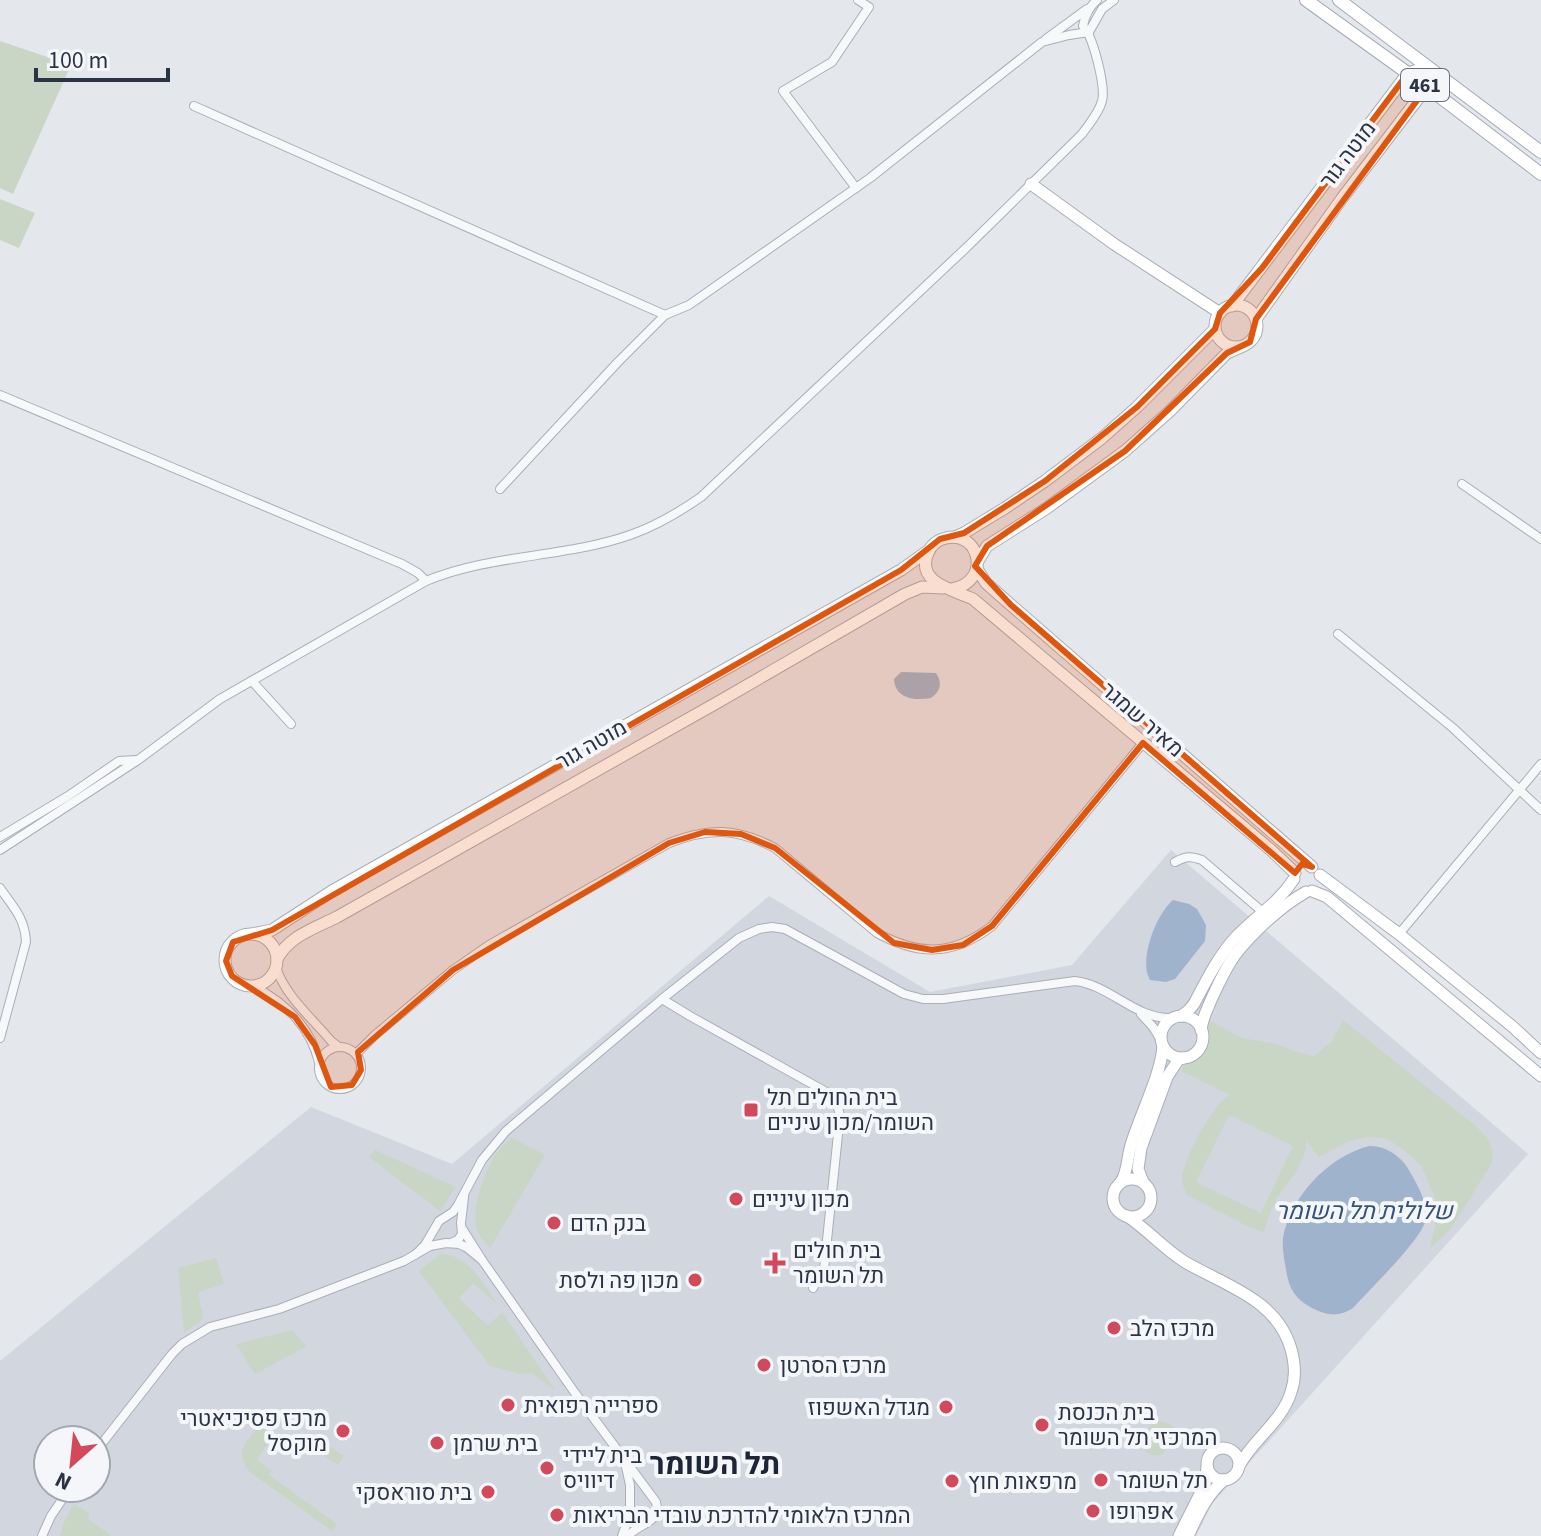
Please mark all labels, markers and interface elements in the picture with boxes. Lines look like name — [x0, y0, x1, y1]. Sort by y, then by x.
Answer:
scale bar — [36, 32, 168, 82]
text: 100 m — [48, 43, 108, 78]
road number: 461 — [1401, 69, 1449, 101]
street label: מוטה גור — [1312, 114, 1384, 195]
street label: מאיר שמגר — [1094, 675, 1191, 765]
street label: מוטה גור — [550, 712, 633, 778]
place label: בית החולים תל השומר/מכון עיניים — [767, 1082, 934, 1139]
marker: בית החולים תל השומר/מכון עיניים — [742, 1101, 760, 1119]
place label: מכון עיניים — [752, 1184, 850, 1216]
marker: מכון עיניים — [727, 1190, 745, 1208]
water label: שלולית תל השומר — [1275, 1194, 1455, 1229]
place label: בנק הדם — [570, 1208, 646, 1240]
marker: בנק הדם — [545, 1214, 563, 1232]
place label: בית חולים תל השומר — [793, 1235, 884, 1292]
marker: בית חולים תל השומר — [764, 1252, 786, 1274]
place label: מכון פה ולסת — [559, 1265, 679, 1297]
marker: מכון פה ולסת — [686, 1271, 704, 1289]
place label: מרכז הלב — [1130, 1313, 1215, 1345]
marker: מרכז הלב — [1105, 1319, 1123, 1337]
place label: מרכז הסרטן — [780, 1350, 886, 1382]
marker: מרכז הסרטן — [755, 1356, 773, 1374]
place label: ספרייה רפואית — [524, 1390, 659, 1422]
place label: מגדל האשפוז — [808, 1392, 930, 1424]
marker: ספרייה רפואית — [499, 1396, 517, 1414]
place label: בית הכנסת המרכזי תל השומר — [1058, 1397, 1217, 1454]
marker: מגדל האשפוז — [937, 1398, 955, 1416]
place label: מרכז פסיכיאטרי מוקסל — [180, 1403, 327, 1460]
marker: בית הכנסת המרכזי תל השומר — [1033, 1416, 1051, 1434]
marker: מרכז פסיכיאטרי מוקסל — [334, 1422, 352, 1440]
north arrow — [32, 1424, 112, 1504]
place label: בית שרמן — [453, 1428, 538, 1460]
marker: בית שרמן — [428, 1434, 446, 1452]
place label: בית ליידי דיוויס — [563, 1440, 642, 1497]
district label: תל השומר — [650, 1443, 780, 1486]
marker: בית ליידי דיוויס — [538, 1459, 556, 1477]
text: N — [50, 1463, 77, 1499]
place label: תל השומר — [1117, 1465, 1208, 1497]
place label: מרפאות חוץ — [968, 1466, 1077, 1498]
marker: תל השומר — [1092, 1471, 1110, 1489]
marker: מרפאות חוץ — [943, 1472, 961, 1490]
place label: בית סוראסקי — [356, 1477, 472, 1509]
marker: בית סוראסקי — [479, 1483, 497, 1501]
place label: אפרופו — [1109, 1496, 1174, 1528]
place label: המרכז הלאומי להדרכת עובדי הבריאות — [573, 1500, 911, 1532]
marker: אפרופו — [1084, 1502, 1102, 1520]
marker: המרכז הלאומי להדרכת עובדי הבריאות — [548, 1506, 566, 1524]

